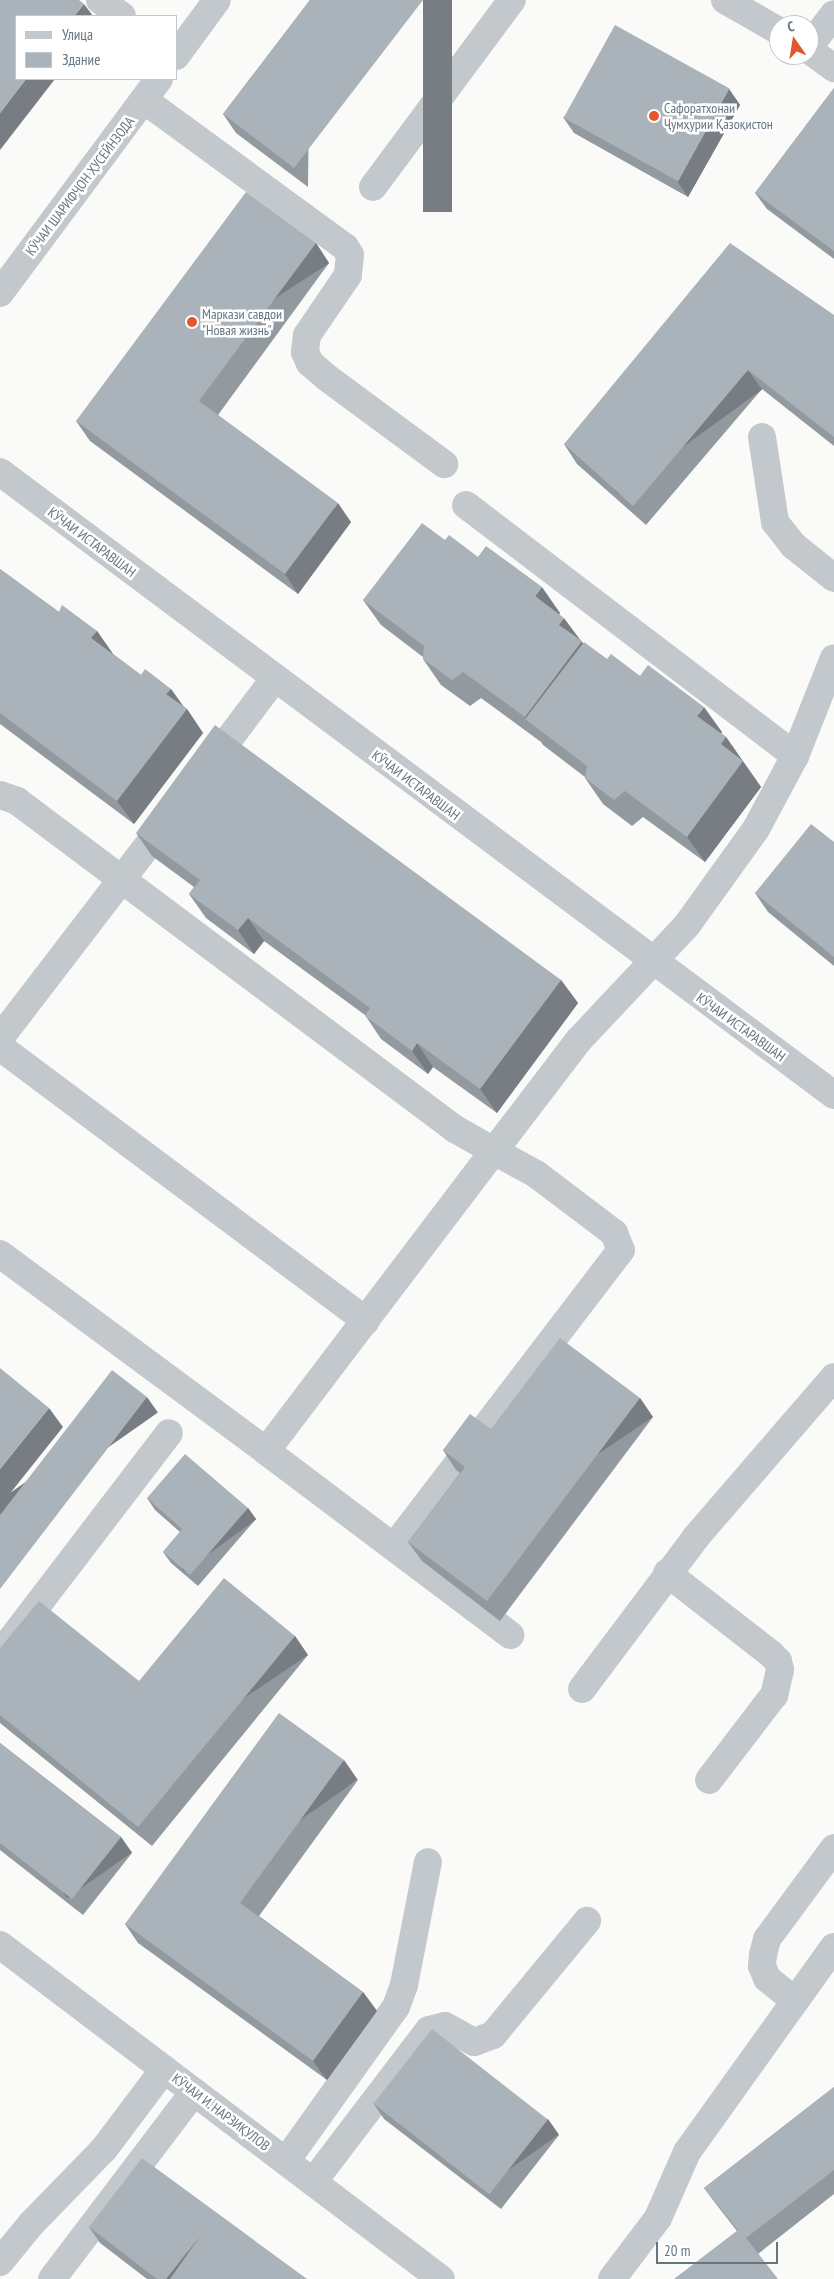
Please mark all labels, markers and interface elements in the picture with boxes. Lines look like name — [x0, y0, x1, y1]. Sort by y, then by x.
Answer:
legend — [15, 15, 178, 80]
north arrow — [769, 15, 819, 65]
text: С — [786, 17, 796, 36]
text: Улица — [62, 25, 93, 44]
text: Здание — [62, 50, 100, 69]
place label: Сафоратхонаи Ҷумҳурии Қазоқистон — [664, 100, 773, 132]
marker: Сафоратхонаи Ҷумҳурии Қазоқистон — [648, 110, 660, 122]
street label: КӮЧАИ ШАРИФҶОН ҲУСЕЙНЗОДА — [22, 113, 138, 259]
place label: Маркази савдои "Новая жизнь" — [202, 306, 282, 338]
marker: Маркази савдои "Новая жизнь" — [186, 316, 198, 328]
street label: КӮЧАИ ИСТАРАВШАН — [45, 504, 139, 580]
street label: КӮЧАИ ИСТАРАВШАН — [369, 747, 463, 823]
street label: КӮЧАИ ИСТАРАВШАН — [693, 989, 789, 1065]
street label: КӮЧАИ И. НАРЗИҚУЛОВ — [169, 2070, 273, 2154]
scale bar — [659, 2232, 782, 2264]
text: 20 m — [664, 2241, 690, 2260]

